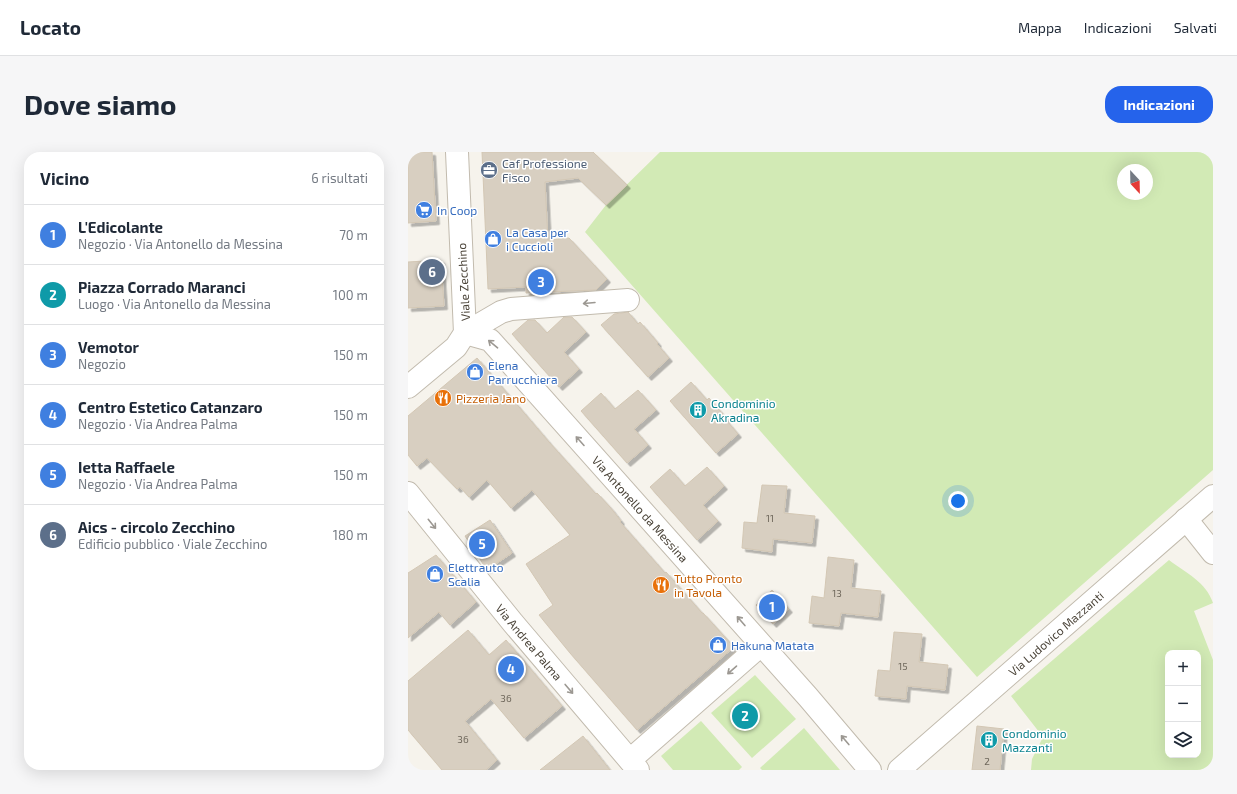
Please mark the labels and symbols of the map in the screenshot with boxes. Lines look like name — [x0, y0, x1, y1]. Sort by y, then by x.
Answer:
place label: Caf Professione Fisco — [502, 156, 587, 184]
office icon: Caf Professione Fisco — [479, 160, 499, 180]
north arrow — [1117, 164, 1153, 200]
supermarket icon: In Coop — [414, 200, 434, 220]
place label: In Coop — [437, 203, 477, 217]
place label: La Casa per i Cuccioli — [506, 225, 569, 253]
shop icon: La Casa per i Cuccioli — [483, 229, 503, 249]
street label: Viale Zecchino — [454, 242, 472, 321]
pin: 6 — [419, 257, 445, 287]
pin: 3 — [528, 267, 554, 297]
one-way arrow — [583, 300, 596, 307]
one-way arrow — [488, 340, 498, 349]
place label: Elena Parrucchiera — [488, 358, 558, 386]
shop icon: Elena Parrucchiera — [465, 362, 485, 382]
restaurant icon: Pizzeria Jano — [433, 388, 453, 408]
place label: Pizzeria Jano — [456, 391, 526, 405]
place label: Condominio Akradina — [711, 396, 776, 424]
building icon: Condominio Akradina — [688, 400, 708, 420]
one-way arrow — [576, 436, 585, 446]
street label: Via Antonello da Messina — [590, 453, 691, 565]
your location — [948, 491, 968, 511]
house number: 11 — [766, 512, 774, 524]
one-way arrow — [428, 519, 437, 529]
pin: 5 — [469, 529, 495, 559]
place label: Elettrauto Scalia — [448, 560, 504, 588]
shop icon: Elettrauto Scalia — [425, 564, 445, 584]
place label: Tutto Pronto in Tavola — [674, 571, 742, 599]
restaurant icon: Tutto Pronto in Tavola — [651, 575, 671, 595]
house number: 13 — [832, 587, 842, 599]
street label: Via Ludovico Mazzanti — [1005, 588, 1106, 678]
pin: 1 — [759, 592, 785, 622]
street label: Via Andrea Palma — [493, 601, 565, 683]
one-way arrow — [736, 616, 746, 626]
shop icon: Hakuna Matata — [708, 635, 728, 655]
place label: Hakuna Matata — [731, 638, 814, 652]
pin: 4 — [498, 654, 524, 684]
house number: 15 — [898, 660, 908, 672]
one-way arrow — [727, 666, 737, 675]
one-way arrow — [564, 683, 573, 694]
house number: 36 — [500, 692, 512, 704]
pin: 2 — [732, 701, 758, 731]
place label: Condominio Mazzanti — [1002, 726, 1067, 754]
building icon: Condominio Mazzanti — [979, 730, 999, 750]
house number: 36 — [457, 733, 469, 745]
one-way arrow — [840, 735, 849, 746]
house number: 2 — [984, 755, 990, 767]

